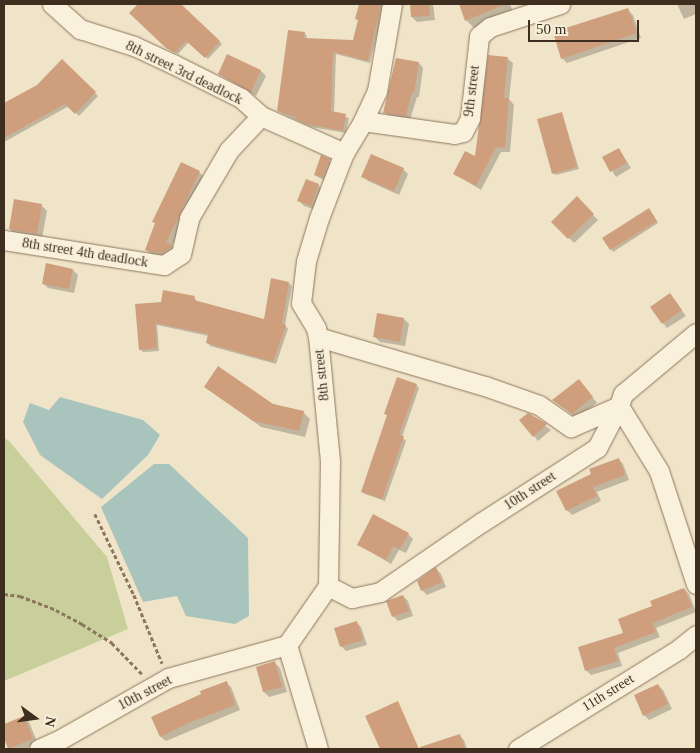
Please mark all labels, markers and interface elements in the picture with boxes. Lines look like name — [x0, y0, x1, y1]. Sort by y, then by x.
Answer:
scale bar — [530, 10, 641, 42]
text: 50 m — [536, 21, 566, 37]
street label: 8th street 3rd deadlock — [123, 37, 245, 109]
street label: 9th street — [461, 64, 483, 118]
street label: 8th street 4th deadlock — [21, 235, 149, 271]
street label: 8th street — [311, 348, 333, 402]
street label: 10th street — [501, 468, 559, 514]
street label: 11th street — [579, 670, 637, 716]
street label: 10th street — [115, 672, 175, 714]
north arrow — [10, 693, 60, 743]
text: N — [42, 715, 59, 728]

